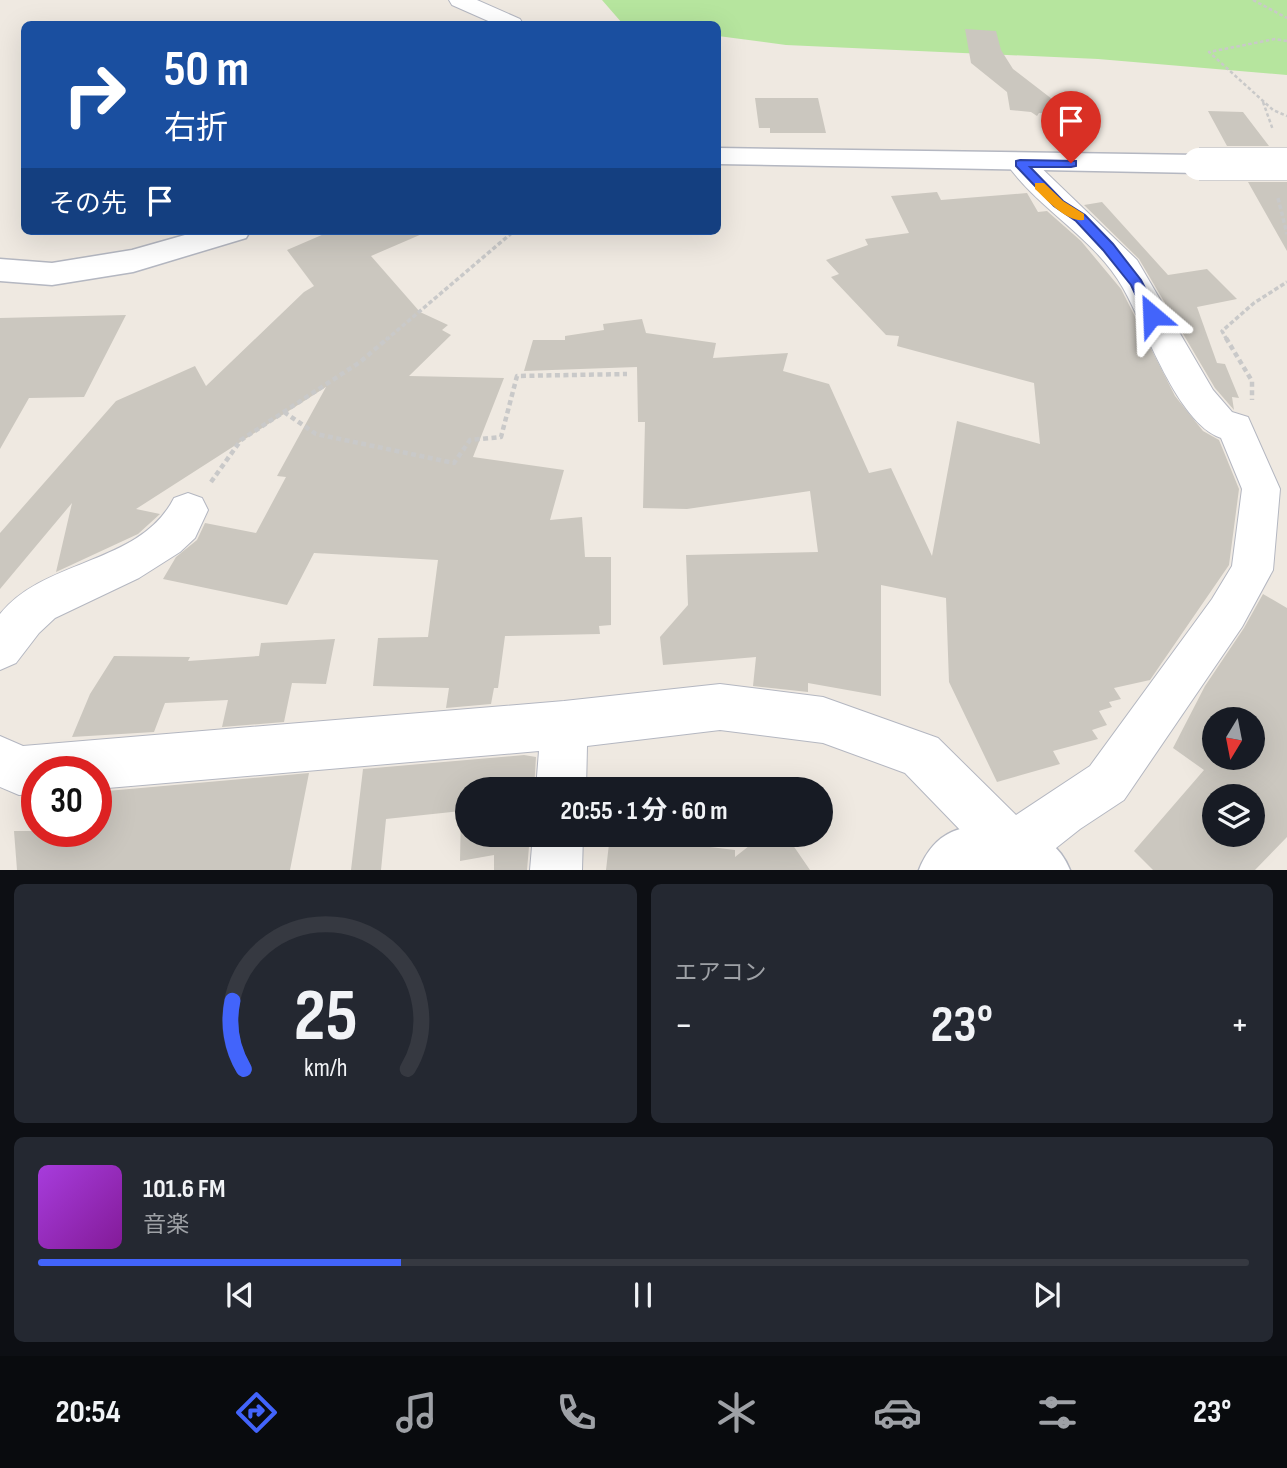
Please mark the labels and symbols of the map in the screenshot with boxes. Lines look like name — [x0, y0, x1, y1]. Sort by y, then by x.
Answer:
pin — [1041, 91, 1101, 163]
position arrow — [1115, 278, 1189, 352]
north arrow — [1202, 707, 1265, 770]
speed limit sign: 30 — [21, 756, 112, 847]

